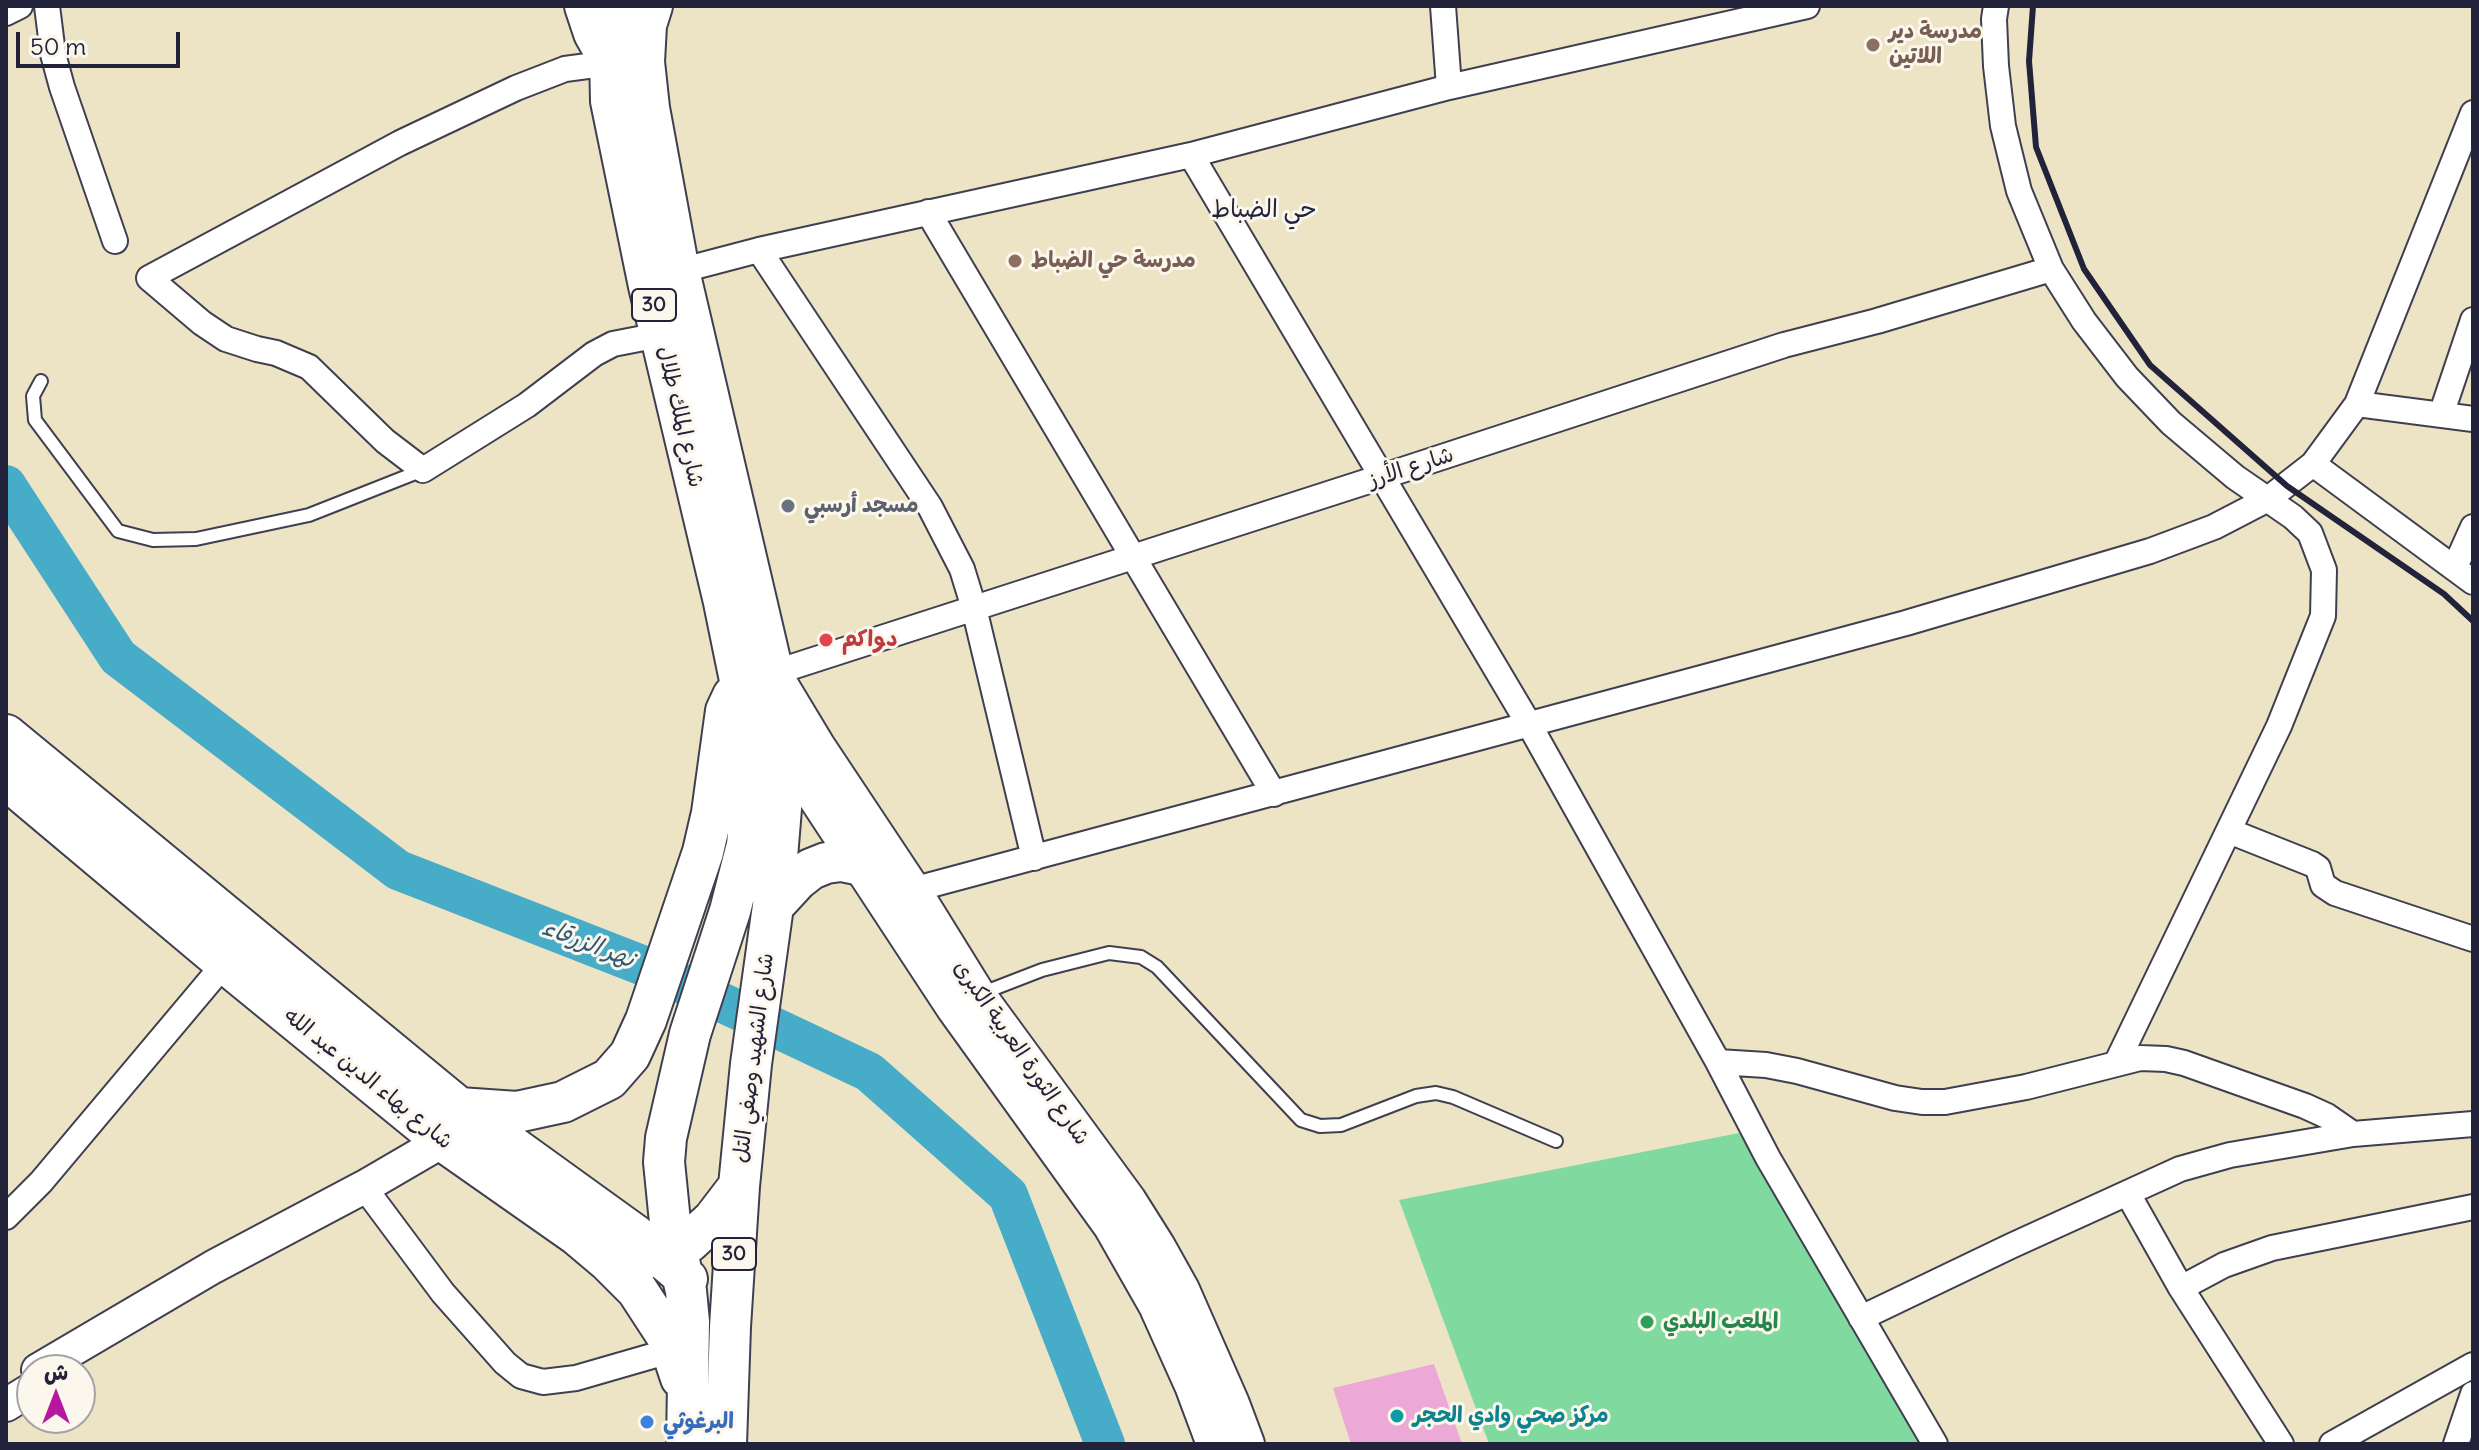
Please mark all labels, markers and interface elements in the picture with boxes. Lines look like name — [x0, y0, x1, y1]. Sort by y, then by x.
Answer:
scale bar — [20, 16, 184, 66]
place label: مدرسة دير اللاتين — [1889, 19, 1982, 70]
text: 50 m — [30, 31, 86, 61]
marker: مدرسة دير اللاتين — [1864, 36, 1882, 54]
district label: حي الضباط — [1211, 196, 1317, 224]
place label: مدرسة حي الضباط — [1031, 248, 1196, 274]
marker: مدرسة حي الضباط — [1006, 252, 1024, 270]
road number: 30 — [632, 289, 676, 321]
street label: شارع الملك طلال — [651, 344, 709, 490]
street label: شارع الأرز — [1365, 442, 1457, 494]
place label: مسجد أرسبي — [804, 493, 918, 519]
marker: مسجد أرسبي — [779, 497, 797, 515]
place label: دواكم — [842, 627, 898, 653]
marker: دواكم — [817, 631, 835, 649]
water label: نهر الزرقاء — [538, 913, 638, 975]
street label: شارع الشهيد وصفي التل — [728, 951, 780, 1165]
street label: شارع الثورة العربية الكبرى — [947, 956, 1095, 1150]
street label: شارع بهاء الدين عبد الله — [278, 1003, 458, 1155]
road number: 30 — [712, 1238, 756, 1270]
place label: الملعب البلدي — [1663, 1309, 1778, 1335]
marker: الملعب البلدي — [1638, 1313, 1656, 1331]
north arrow — [16, 1354, 96, 1434]
text: ش — [44, 1358, 68, 1386]
place label: مركز صحي وادي الحجر — [1413, 1403, 1609, 1429]
marker: مركز صحي وادي الحجر — [1388, 1407, 1406, 1425]
place label: البرغوثي — [663, 1409, 734, 1435]
marker: البرغوثي — [638, 1413, 656, 1431]

